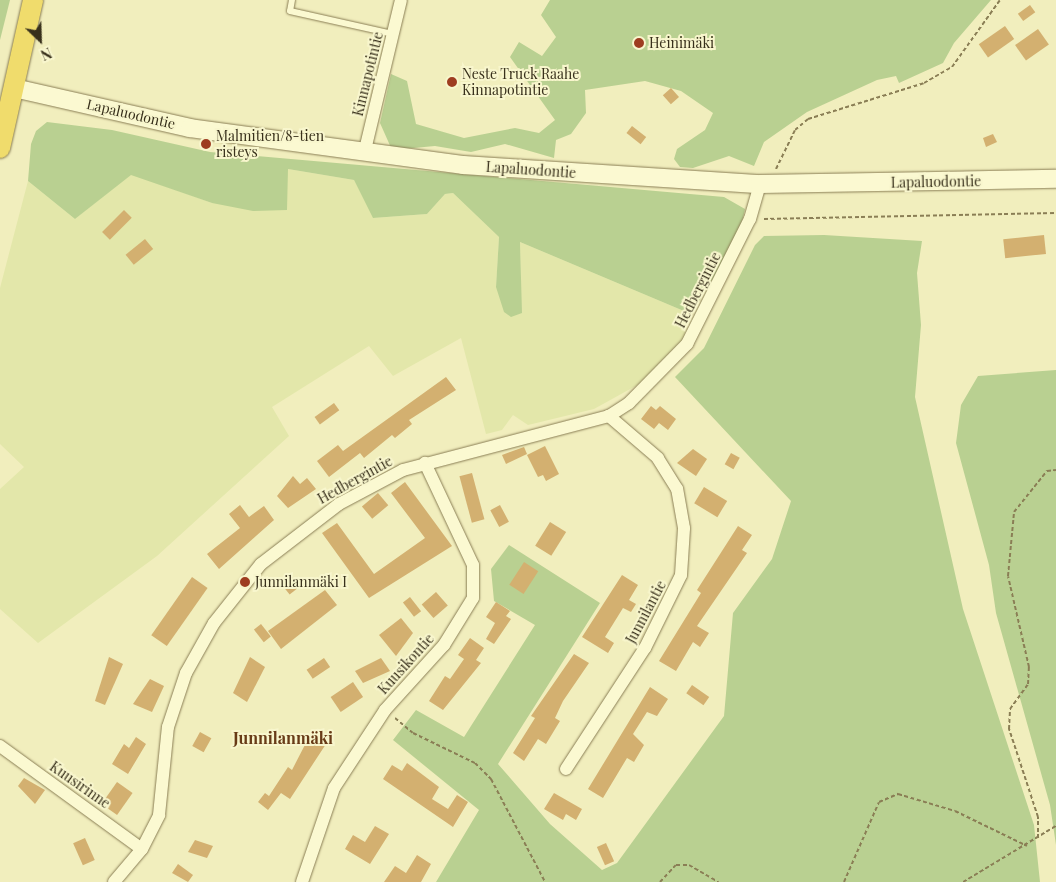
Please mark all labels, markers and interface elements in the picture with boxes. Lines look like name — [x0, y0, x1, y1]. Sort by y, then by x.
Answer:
north arrow — [15, 15, 65, 65]
street label: Kinnapotintie — [349, 30, 387, 118]
place label: Heinimäki — [649, 35, 714, 51]
marker: Heinimäki — [633, 37, 645, 49]
text: N — [38, 43, 55, 65]
place label: Neste Truck Raahe Kinnapotintie — [462, 66, 580, 98]
marker: Neste Truck Raahe Kinnapotintie — [446, 76, 458, 88]
street label: Lapaluodontie — [85, 96, 177, 132]
place label: Malmitien/8-tien risteys — [216, 128, 324, 160]
marker: Malmitien/8-tien risteys — [200, 138, 212, 150]
street label: Lapaluodontie — [485, 158, 577, 182]
street label: Lapaluodontie — [891, 173, 981, 191]
street label: Hedbergintie — [672, 249, 724, 331]
street label: Hedbergintie — [315, 453, 395, 507]
place label: Junnilanmäki I — [255, 574, 347, 590]
marker: Junnilanmäki I — [239, 576, 251, 588]
street label: Junnilantie — [622, 578, 670, 646]
street label: Kuusikontie — [375, 630, 437, 698]
district label: Junnilanmäki — [233, 728, 333, 748]
street label: Kuusirinne — [47, 758, 113, 812]

